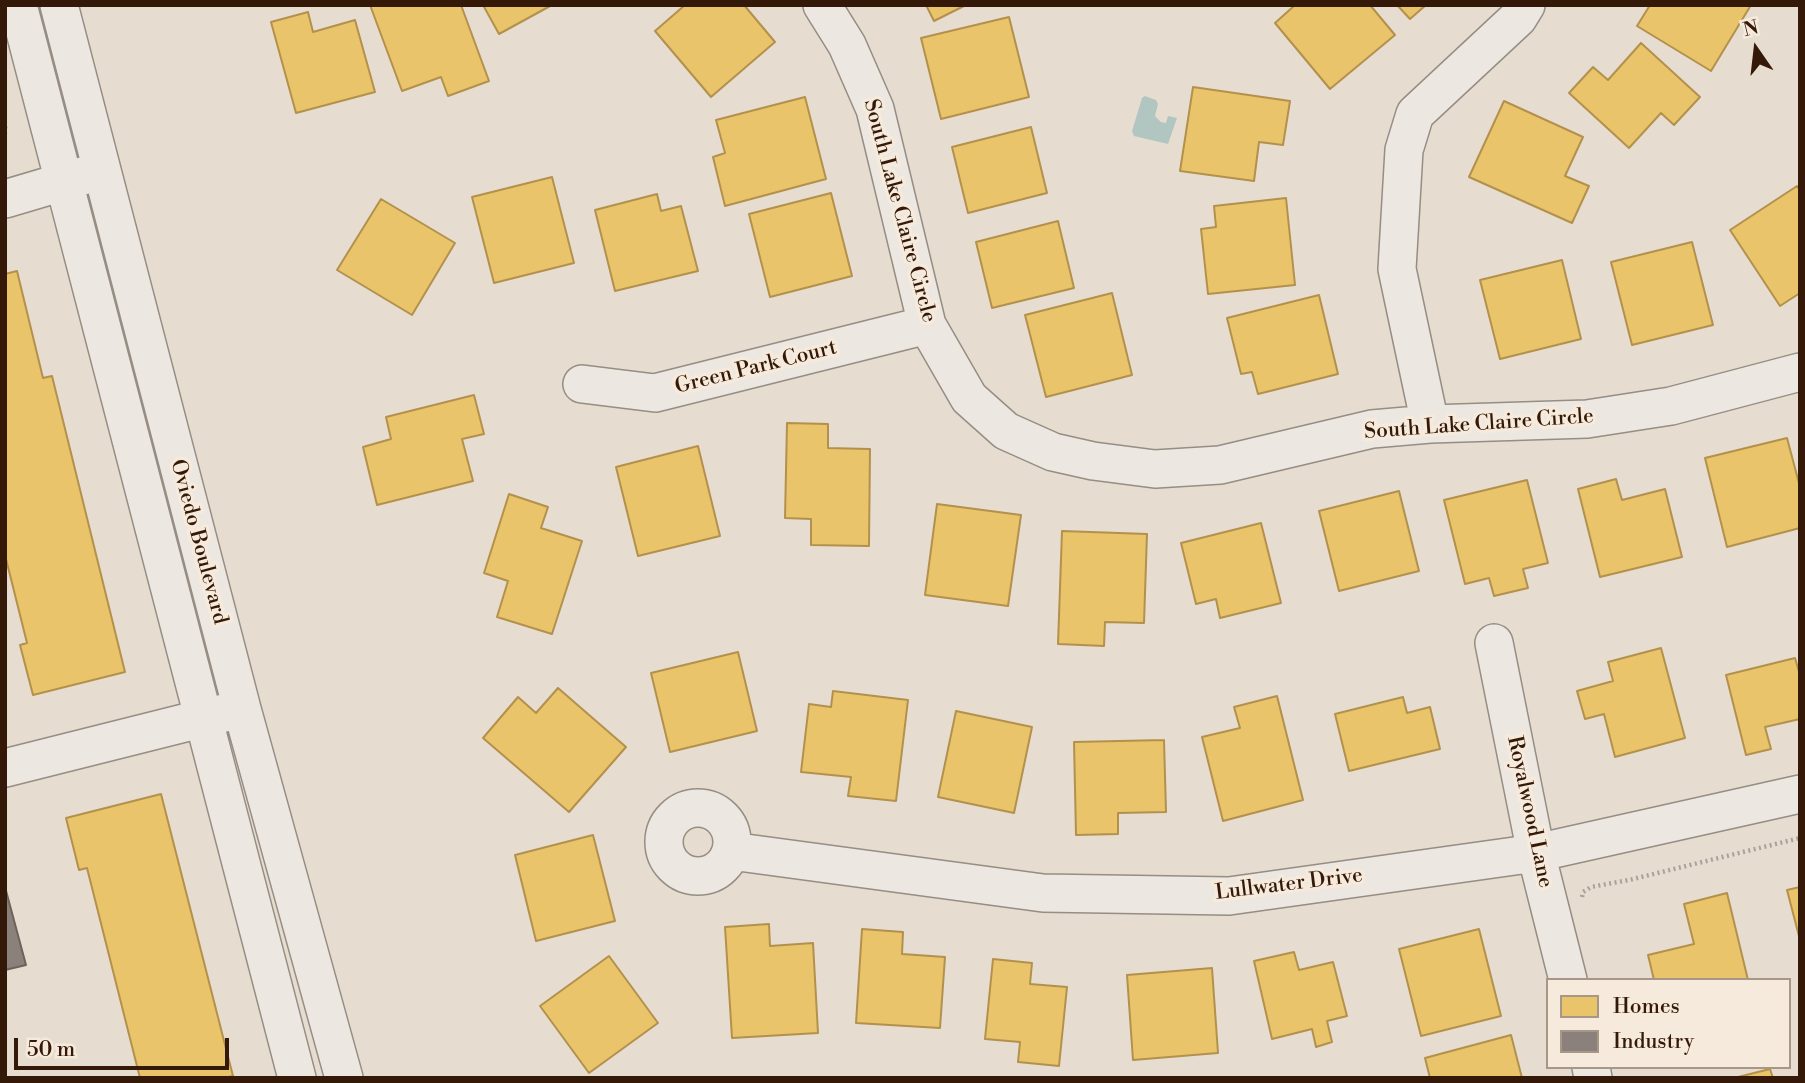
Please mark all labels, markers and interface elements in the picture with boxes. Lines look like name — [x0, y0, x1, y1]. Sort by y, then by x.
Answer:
north arrow — [1721, 14, 1791, 84]
text: N — [1741, 15, 1761, 42]
street label: South Lake Claire Circle — [857, 97, 941, 325]
street label: Green Park Court — [673, 336, 839, 400]
street label: South Lake Claire Circle — [1363, 404, 1595, 446]
street label: Oviedo Boulevard — [164, 457, 232, 627]
street label: Royalwood Lane — [1501, 734, 1557, 890]
street label: Lullwater Drive — [1214, 863, 1364, 907]
legend — [1546, 978, 1791, 1069]
text: Homes — [1613, 994, 1680, 1020]
scale bar — [18, 1024, 233, 1068]
text: Industry — [1613, 1029, 1694, 1055]
text: 50 m — [27, 1037, 75, 1063]

